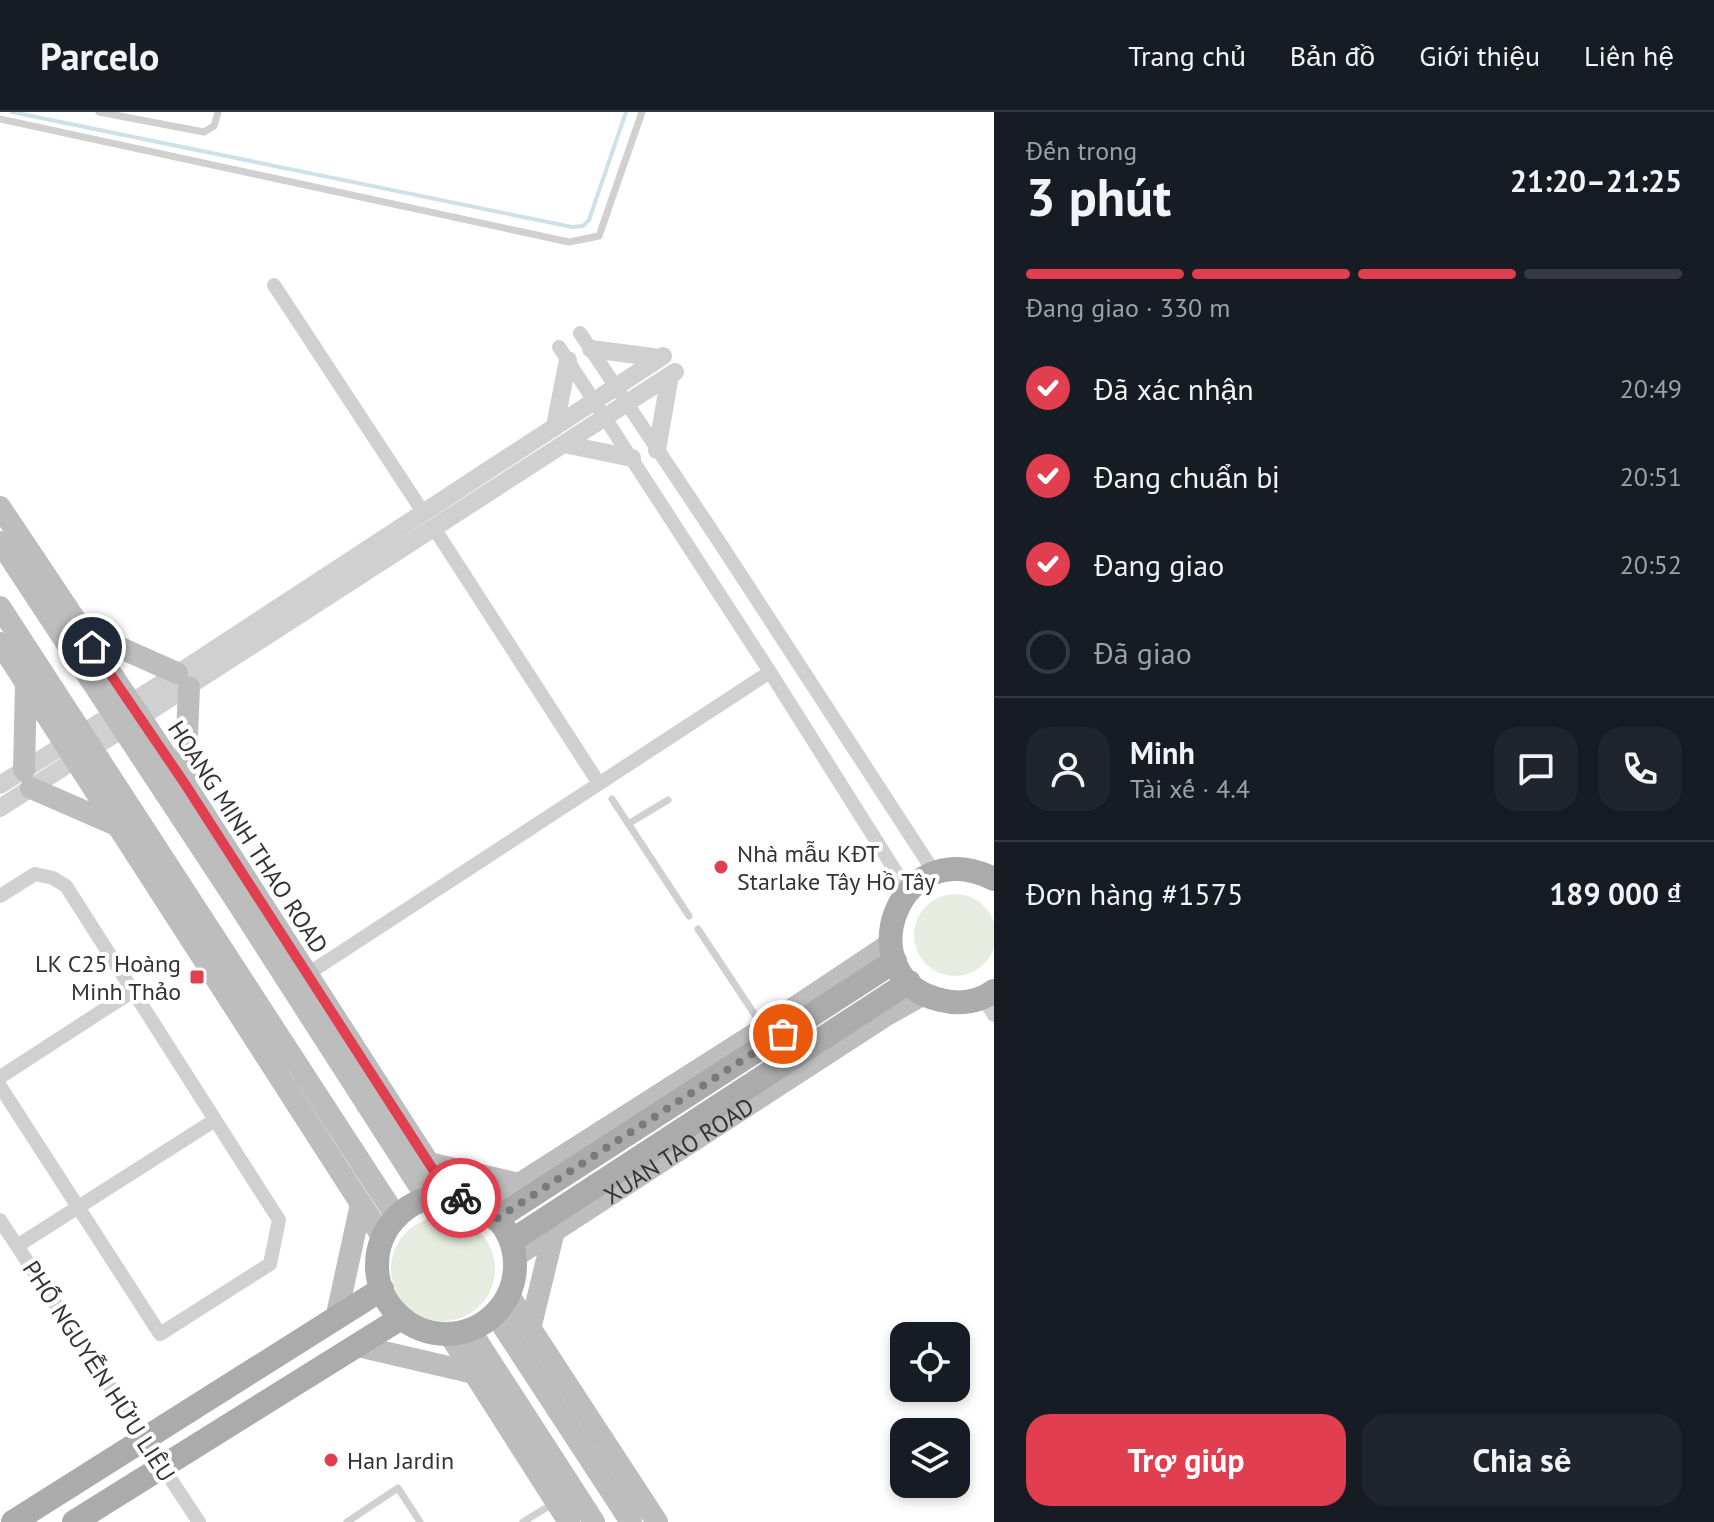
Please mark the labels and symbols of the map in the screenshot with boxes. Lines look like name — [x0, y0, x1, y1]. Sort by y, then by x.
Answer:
pin — [58, 613, 126, 681]
street label: HOANG MINH THAO ROAD — [161, 715, 335, 959]
place label: Nhà mẫu KĐT Starlake Tây Hồ Tây — [737, 838, 936, 897]
marker: Nhà mẫu KĐT Starlake Tây Hồ Tây — [712, 858, 730, 876]
place label: LK C25 Hoàng Minh Thảo — [35, 948, 181, 1007]
marker: LK C25 Hoàng Minh Thảo — [188, 968, 206, 986]
pin — [749, 1000, 817, 1068]
street label: XUAN TAO ROAD — [597, 1090, 759, 1210]
courier — [421, 1158, 501, 1238]
street label: PHỐ NGUYỄN HỮU LIÊU — [16, 1255, 182, 1487]
place label: Han Jardin — [347, 1445, 454, 1476]
marker: Han Jardin — [322, 1451, 340, 1469]

